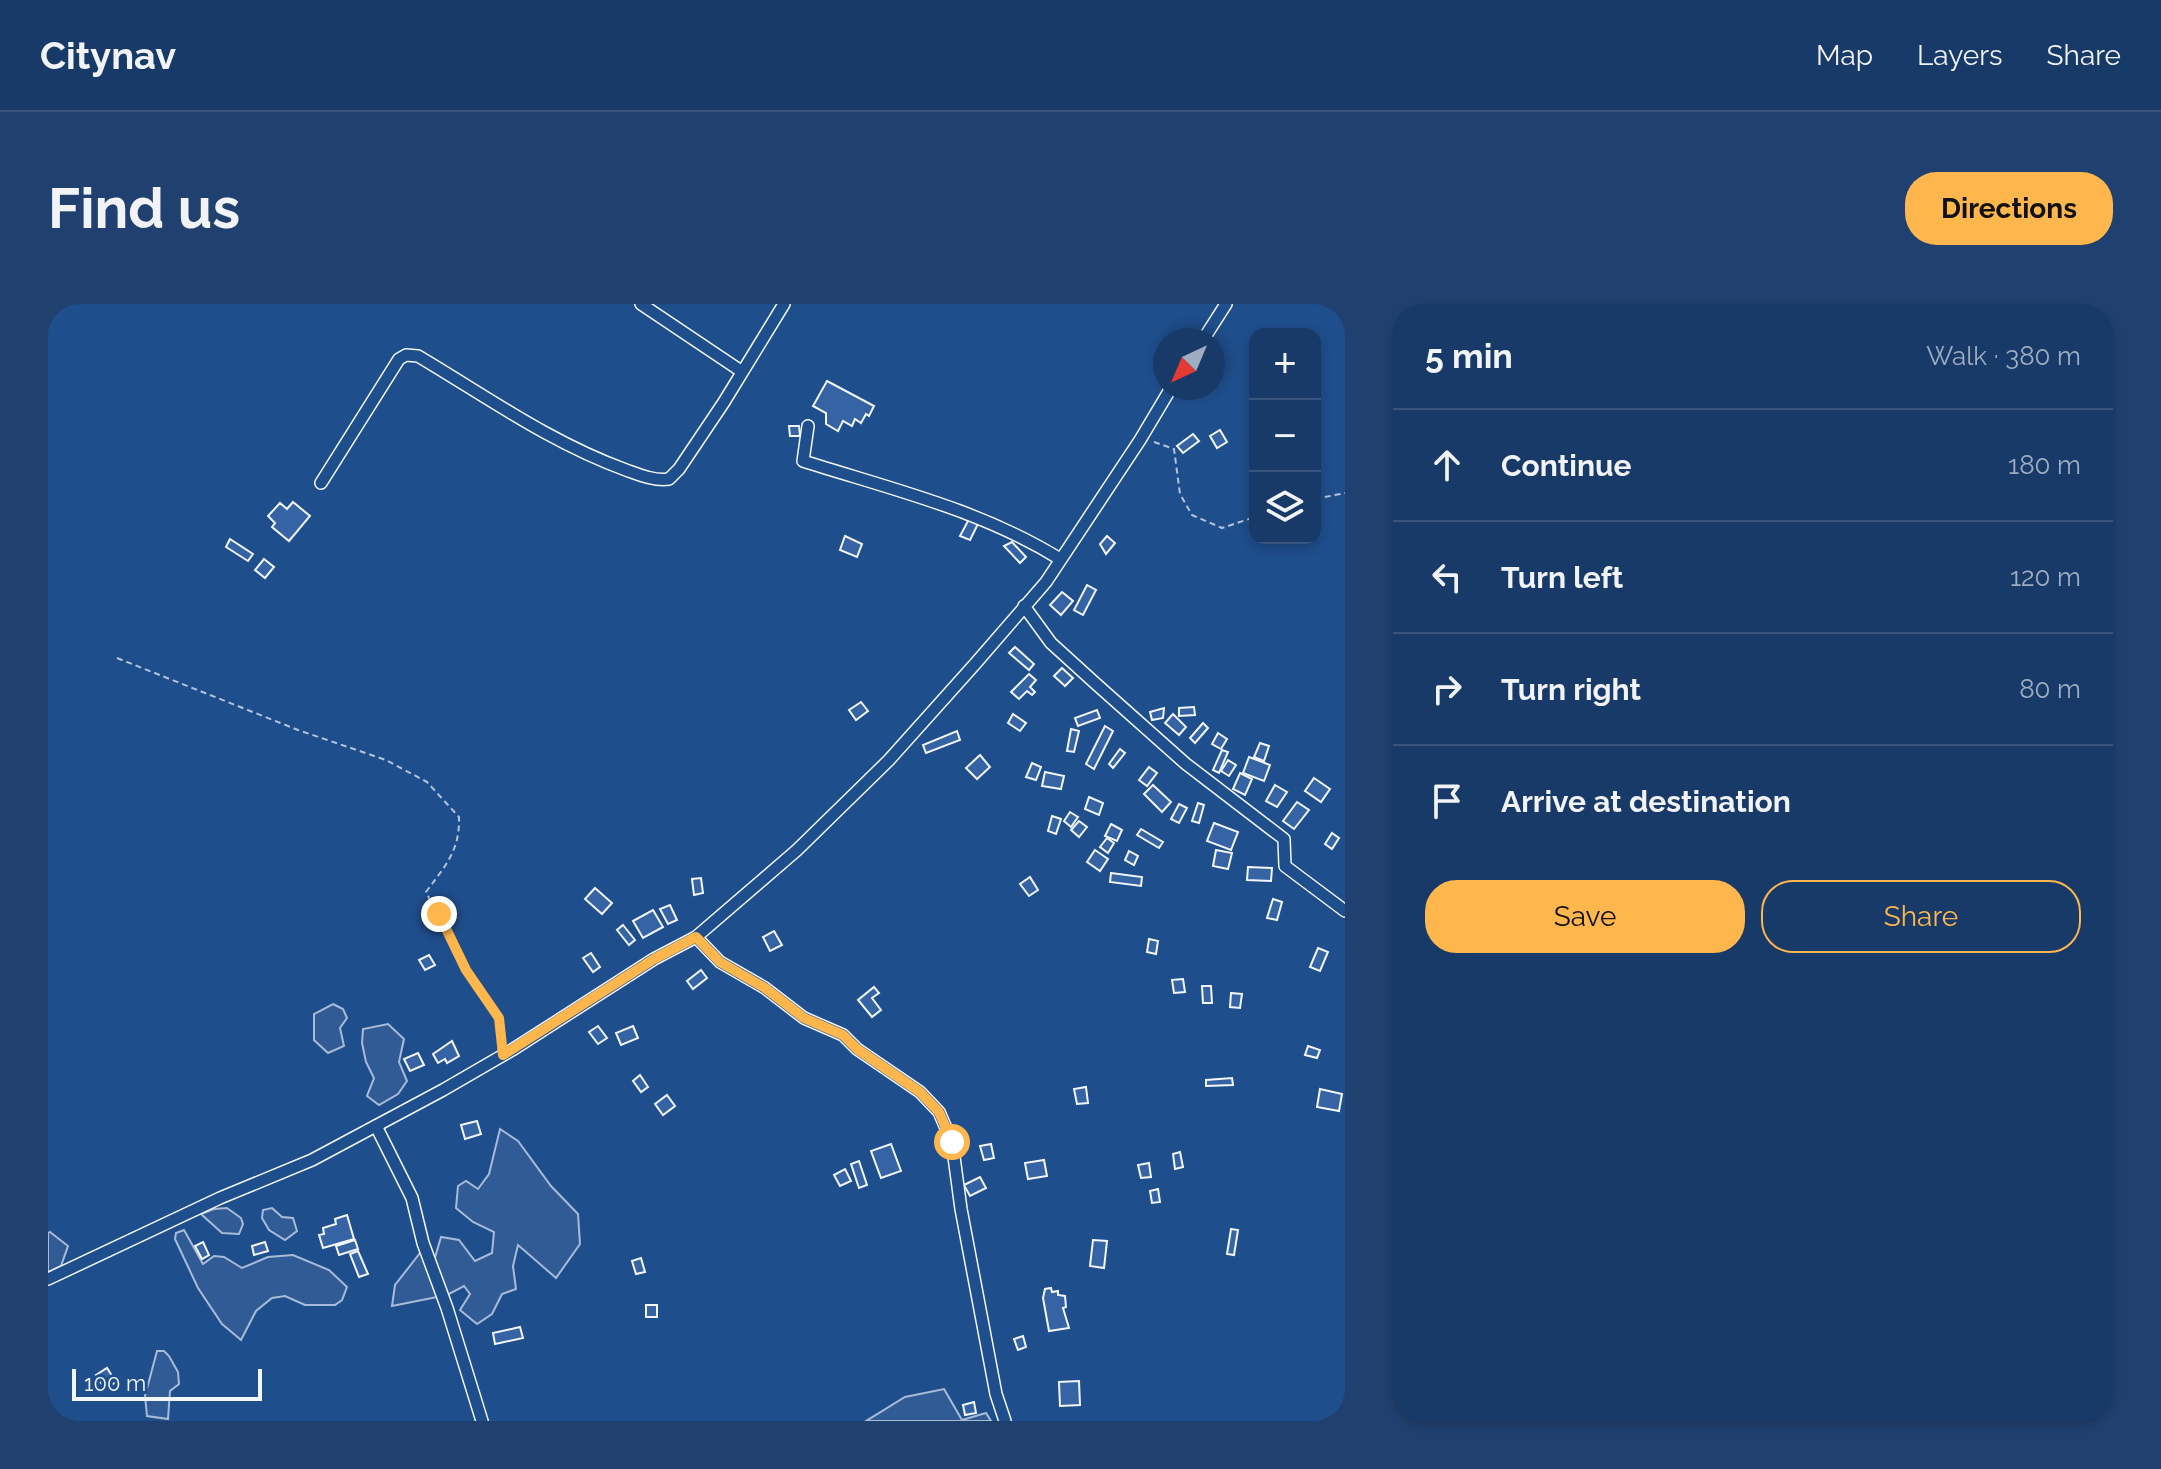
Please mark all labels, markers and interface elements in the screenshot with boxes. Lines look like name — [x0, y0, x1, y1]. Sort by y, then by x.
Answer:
text: Citynav — [40, 33, 176, 78]
text: Map — [1816, 39, 1873, 72]
text: Layers — [1917, 39, 2003, 72]
text: Share — [2047, 39, 2121, 72]
button: Directions — [1905, 172, 2113, 245]
text: Find us — [48, 175, 240, 241]
north arrow — [1153, 328, 1225, 400]
map controls — [1249, 328, 1321, 544]
button: + — [1249, 328, 1321, 400]
text: 5 min — [1425, 336, 1513, 376]
text: Walk · 380 m — [1926, 341, 2081, 371]
button: − — [1249, 400, 1321, 472]
icon: ahead — [1425, 443, 1469, 487]
text: Continue — [1501, 448, 1632, 483]
text: 180 m — [2008, 450, 2081, 480]
button: layers — [1249, 472, 1321, 544]
icon: left — [1425, 555, 1469, 599]
text: Turn left — [1501, 560, 1623, 595]
text: 120 m — [2010, 562, 2081, 592]
icon: right — [1425, 667, 1469, 711]
text: Turn right — [1501, 672, 1641, 707]
text: 80 m — [2019, 674, 2081, 704]
icon: arrive — [1425, 779, 1469, 823]
text: Arrive at destination — [1501, 784, 1791, 819]
button: Save — [1425, 880, 1745, 953]
button: Share — [1761, 880, 2081, 953]
route end — [421, 896, 457, 932]
route start — [934, 1124, 970, 1160]
scale bar — [72, 1365, 262, 1401]
text: 100 m — [84, 1370, 146, 1396]

